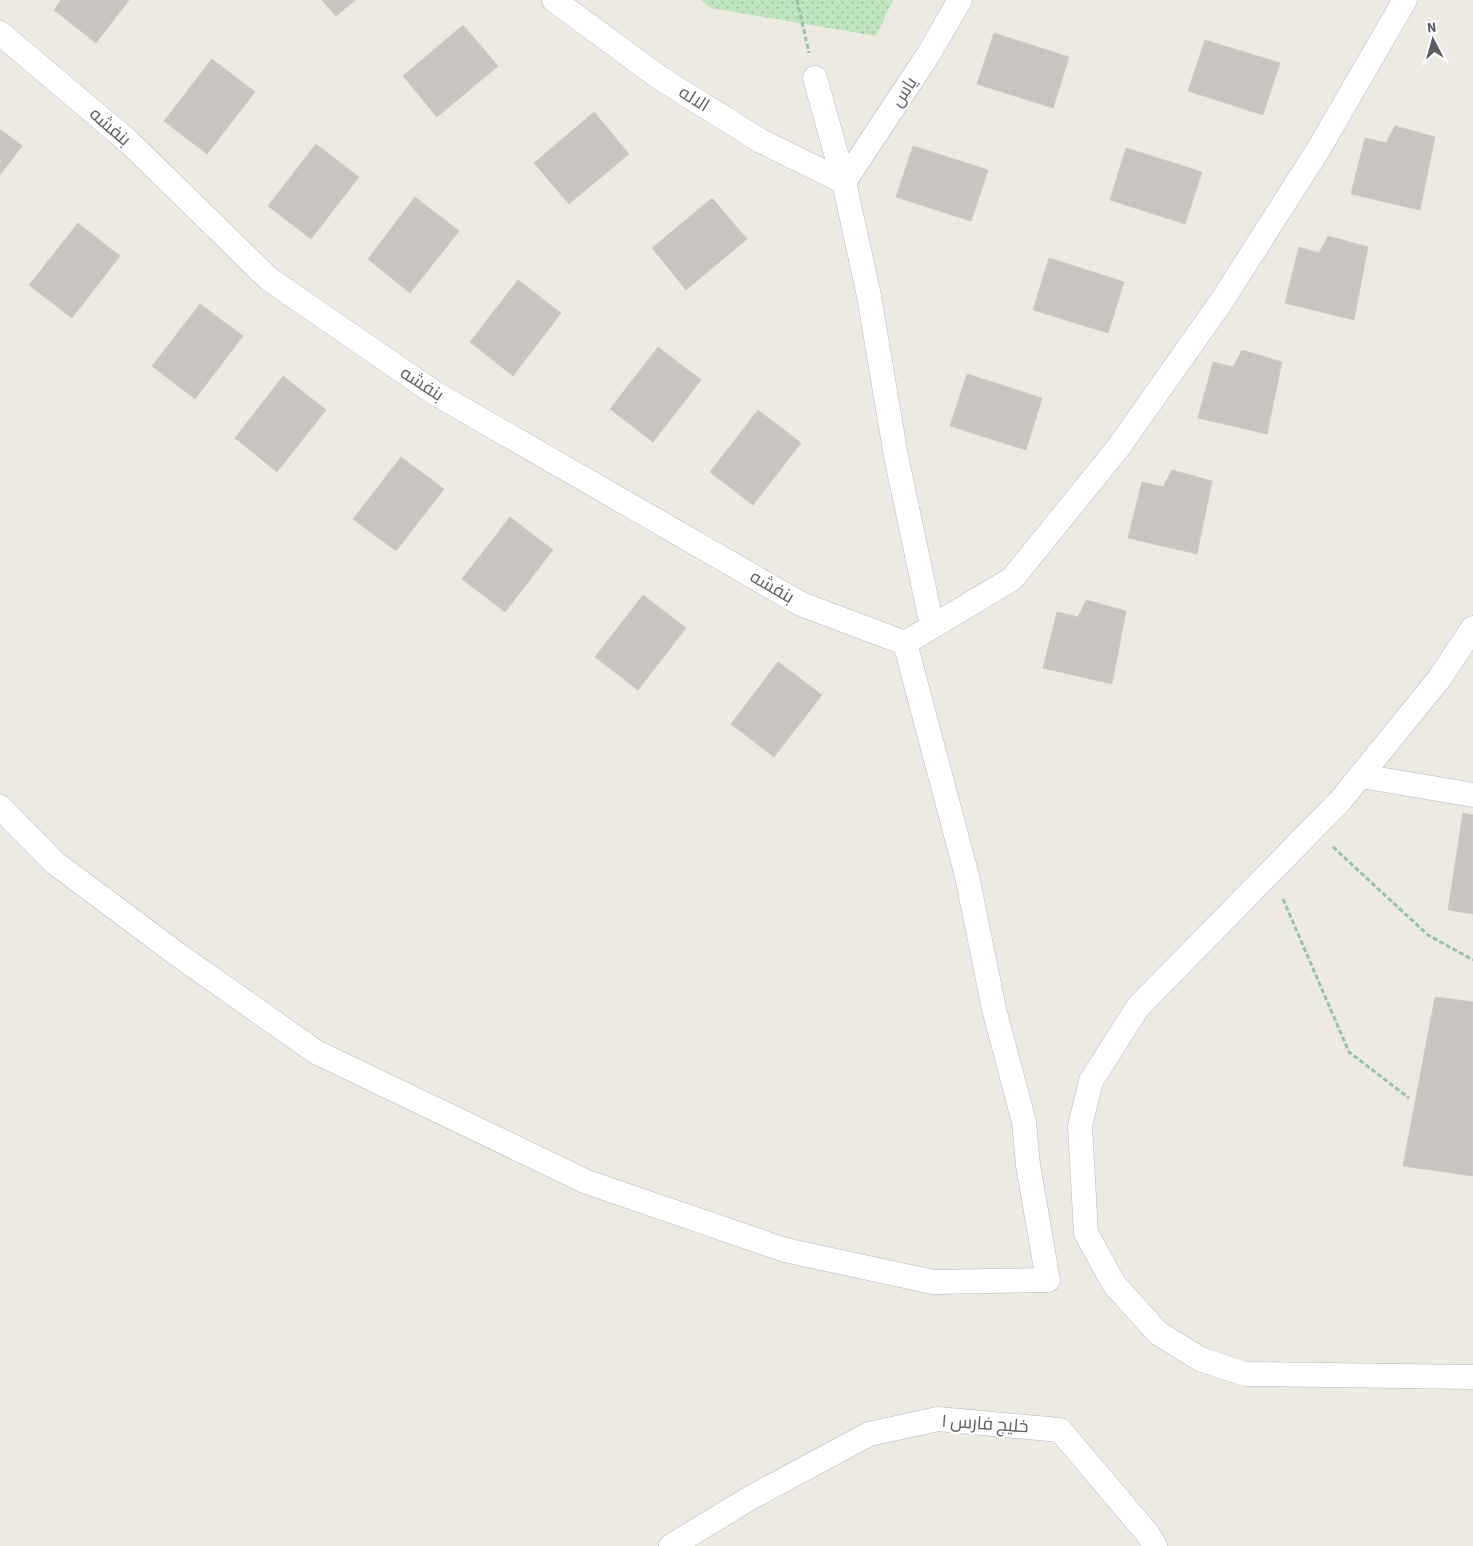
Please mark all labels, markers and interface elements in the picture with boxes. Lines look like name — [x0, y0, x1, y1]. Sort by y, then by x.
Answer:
north arrow — [1408, 15, 1458, 65]
text: N — [1426, 18, 1437, 38]
street label: یاس — [885, 72, 923, 112]
street label: الاله — [674, 80, 714, 118]
street label: بنفشه — [84, 102, 136, 152]
street label: بنفشه — [395, 361, 449, 407]
street label: بنفشه — [745, 564, 799, 610]
street label: خلیج فارس ۱ — [940, 1408, 1030, 1440]

